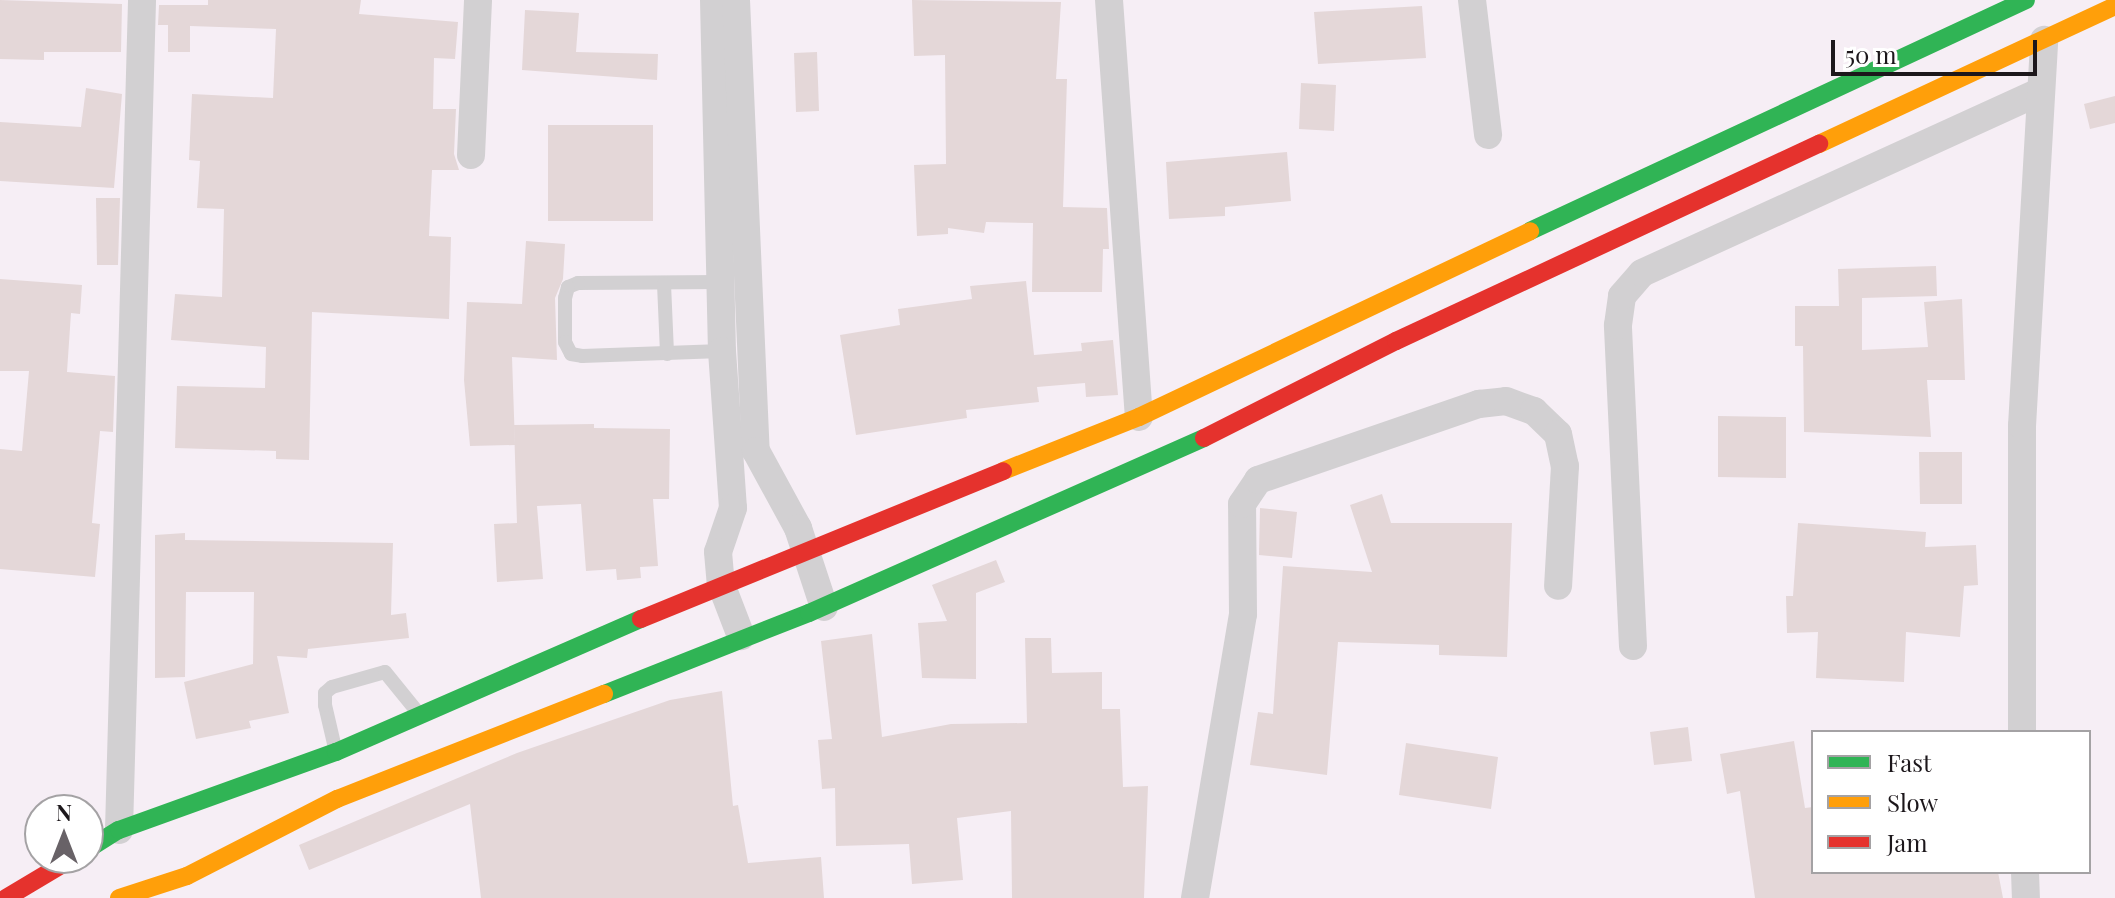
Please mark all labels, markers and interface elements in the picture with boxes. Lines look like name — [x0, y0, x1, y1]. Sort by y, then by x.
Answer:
scale bar — [1835, 24, 2041, 74]
text: 50 m — [1845, 38, 1897, 70]
legend — [1811, 730, 2091, 874]
text: Fast — [1887, 746, 1932, 778]
text: Slow — [1887, 786, 1938, 818]
north arrow — [24, 794, 104, 874]
text: N — [56, 797, 72, 827]
text: Jam — [1887, 826, 1928, 858]

